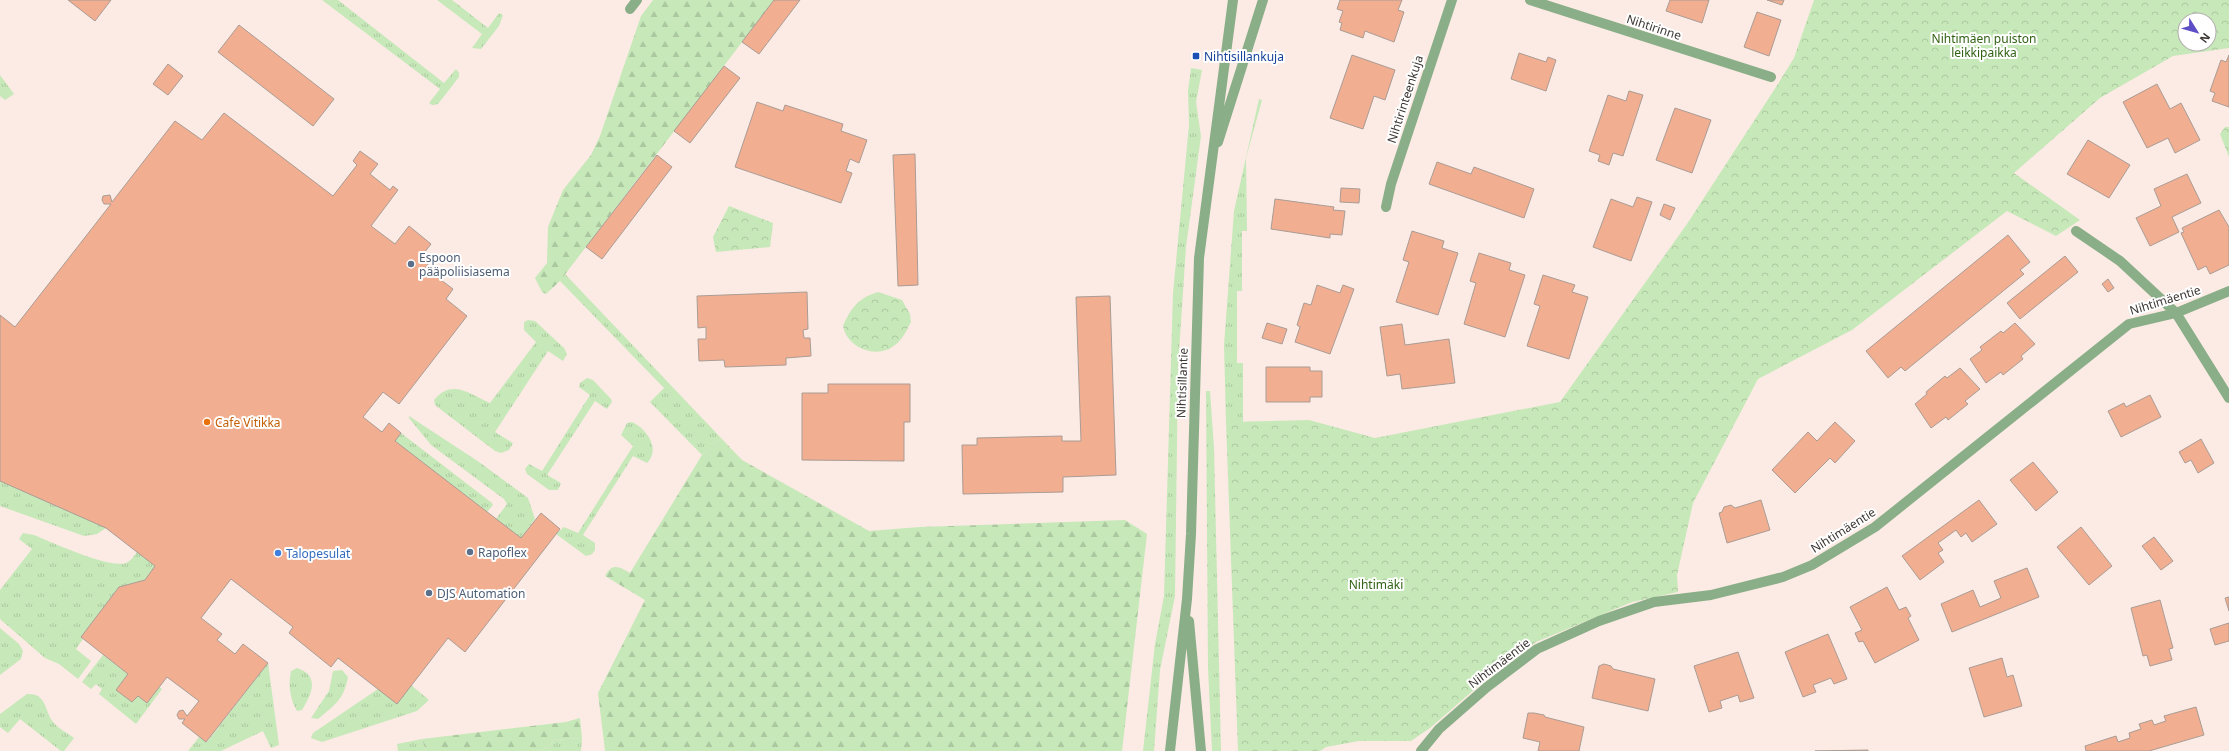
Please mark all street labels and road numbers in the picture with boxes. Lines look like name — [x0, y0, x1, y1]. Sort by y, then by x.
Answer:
street label: Nihtirinne — [1624, 10, 1684, 44]
street label: Nihtirinteenkuja — [1383, 53, 1427, 145]
street label: Nihtimäentie — [2127, 281, 2203, 319]
street label: Nihtisillantie — [1172, 347, 1192, 419]
street label: Nihtimäentie — [1807, 503, 1879, 557]
street label: Nihtimäentie — [1465, 634, 1534, 692]

